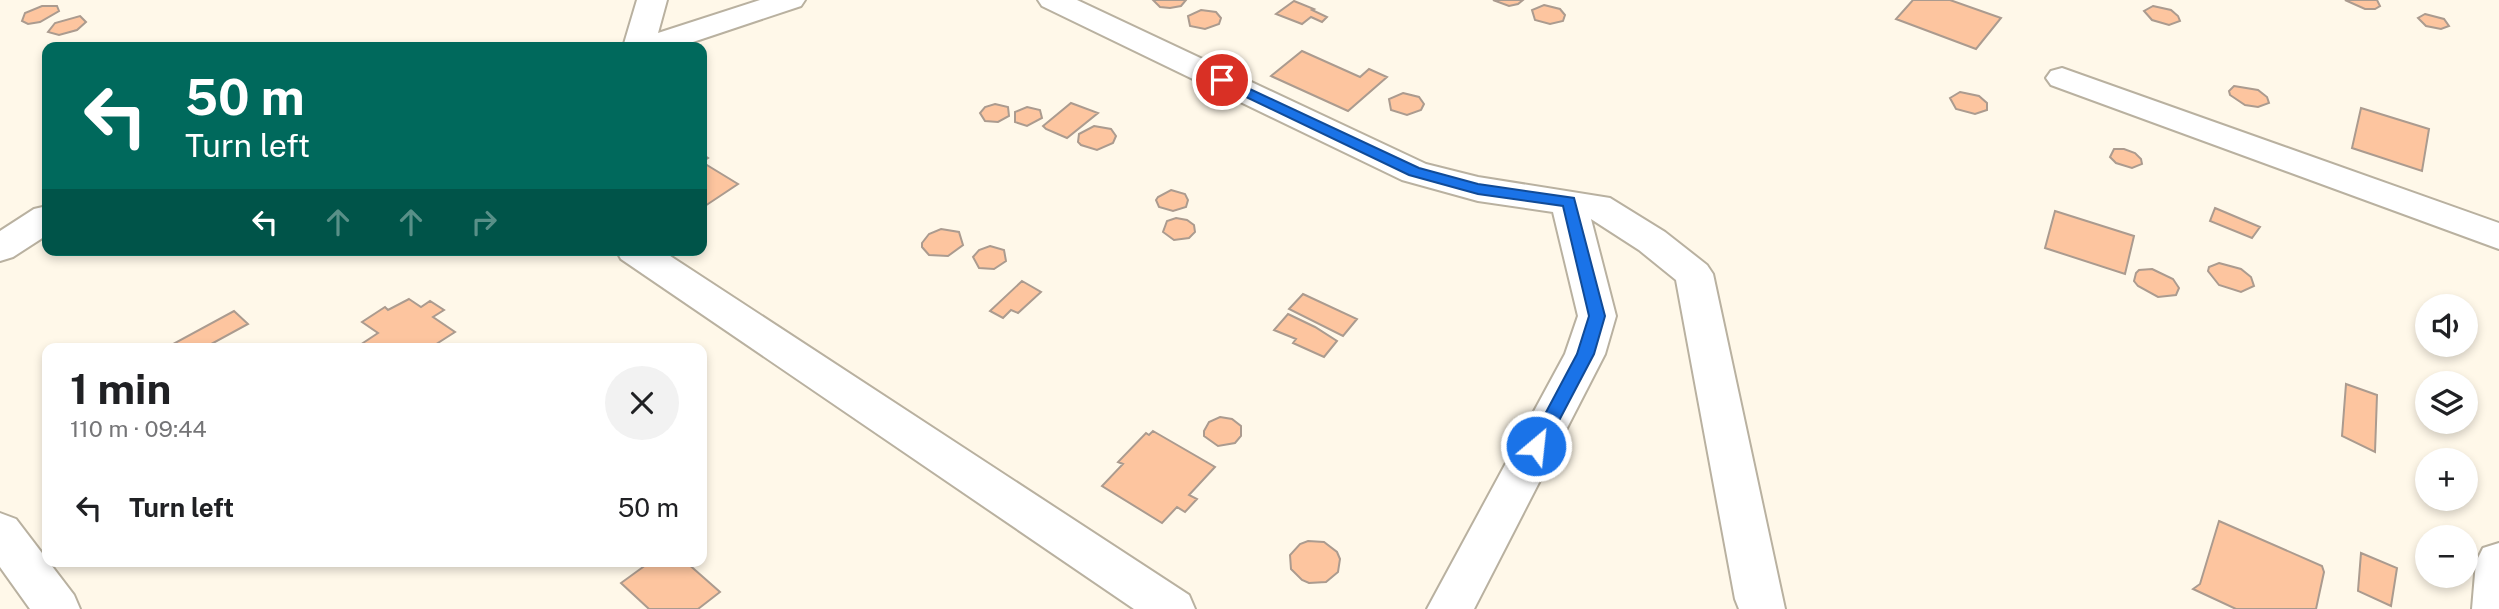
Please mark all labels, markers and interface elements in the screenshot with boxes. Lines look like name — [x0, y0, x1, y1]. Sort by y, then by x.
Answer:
pin — [1192, 50, 1252, 110]
icon: arrive — [1203, 61, 1241, 99]
text: 50 m — [185, 68, 305, 126]
icon: left — [70, 70, 161, 161]
text: Turn left — [185, 127, 310, 164]
icon: left — [246, 203, 284, 241]
icon: ahead — [319, 203, 357, 241]
icon: ahead — [392, 203, 430, 241]
icon: right — [465, 203, 503, 241]
map controls — [2415, 294, 2478, 588]
button: sound — [2415, 294, 2478, 357]
text: 1 min — [70, 364, 171, 413]
button: close — [605, 366, 679, 440]
button: layers — [2415, 371, 2478, 434]
position arrow — [1499, 409, 1573, 483]
text: 110 m · 09:44 — [70, 415, 207, 442]
button: + — [2415, 448, 2478, 511]
icon: left — [70, 489, 108, 527]
text: Turn left — [129, 492, 234, 523]
text: 50 m — [618, 492, 679, 523]
button: − — [2415, 525, 2478, 588]

